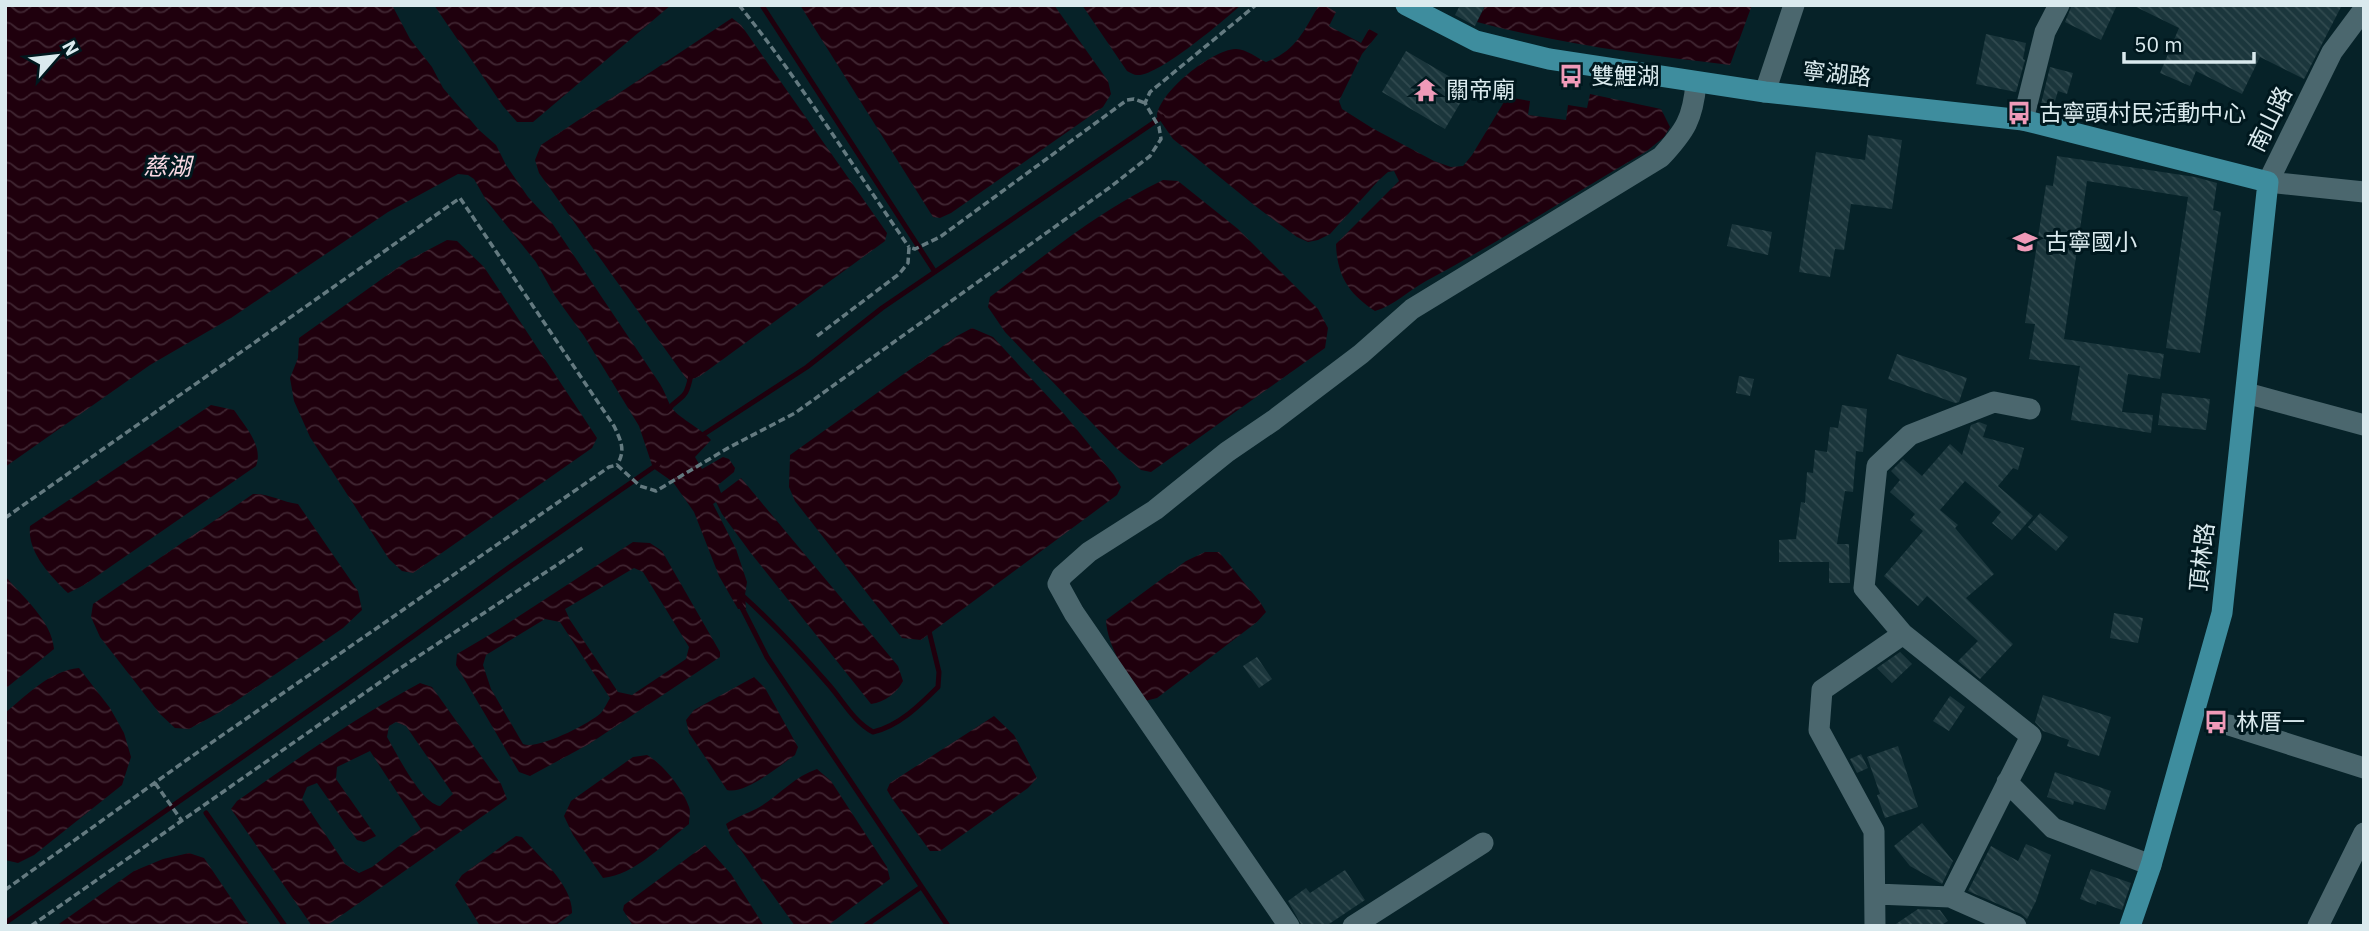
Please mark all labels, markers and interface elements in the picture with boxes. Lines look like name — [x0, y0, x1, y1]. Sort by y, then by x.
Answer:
north arrow — [21, 21, 91, 91]
scale bar — [2124, 21, 2254, 65]
text: 50 m — [2134, 30, 2183, 58]
text: N — [57, 36, 85, 60]
street label: 寧湖路 — [1801, 54, 1873, 92]
place label: 雙鯉湖 — [1591, 60, 1660, 90]
bus stop icon: 雙鯉湖 — [1557, 62, 1585, 90]
place label: 關帝廟 — [1446, 74, 1515, 104]
temple icon: 關帝廟 — [1412, 76, 1440, 104]
street label: 南山路 — [2240, 81, 2298, 156]
place label: 古寧頭村民活動中心 — [2039, 97, 2246, 127]
bus stop icon: 古寧頭村民活動中心 — [2005, 99, 2033, 127]
water label: 慈湖 — [143, 150, 195, 182]
place label: 古寧國小 — [2045, 226, 2137, 256]
school or university icon: 古寧國小 — [2011, 228, 2039, 256]
street label: 頂林路 — [2182, 521, 2220, 593]
place label: 林厝一 — [2236, 706, 2305, 736]
bus stop icon: 林厝一 — [2202, 708, 2230, 736]

